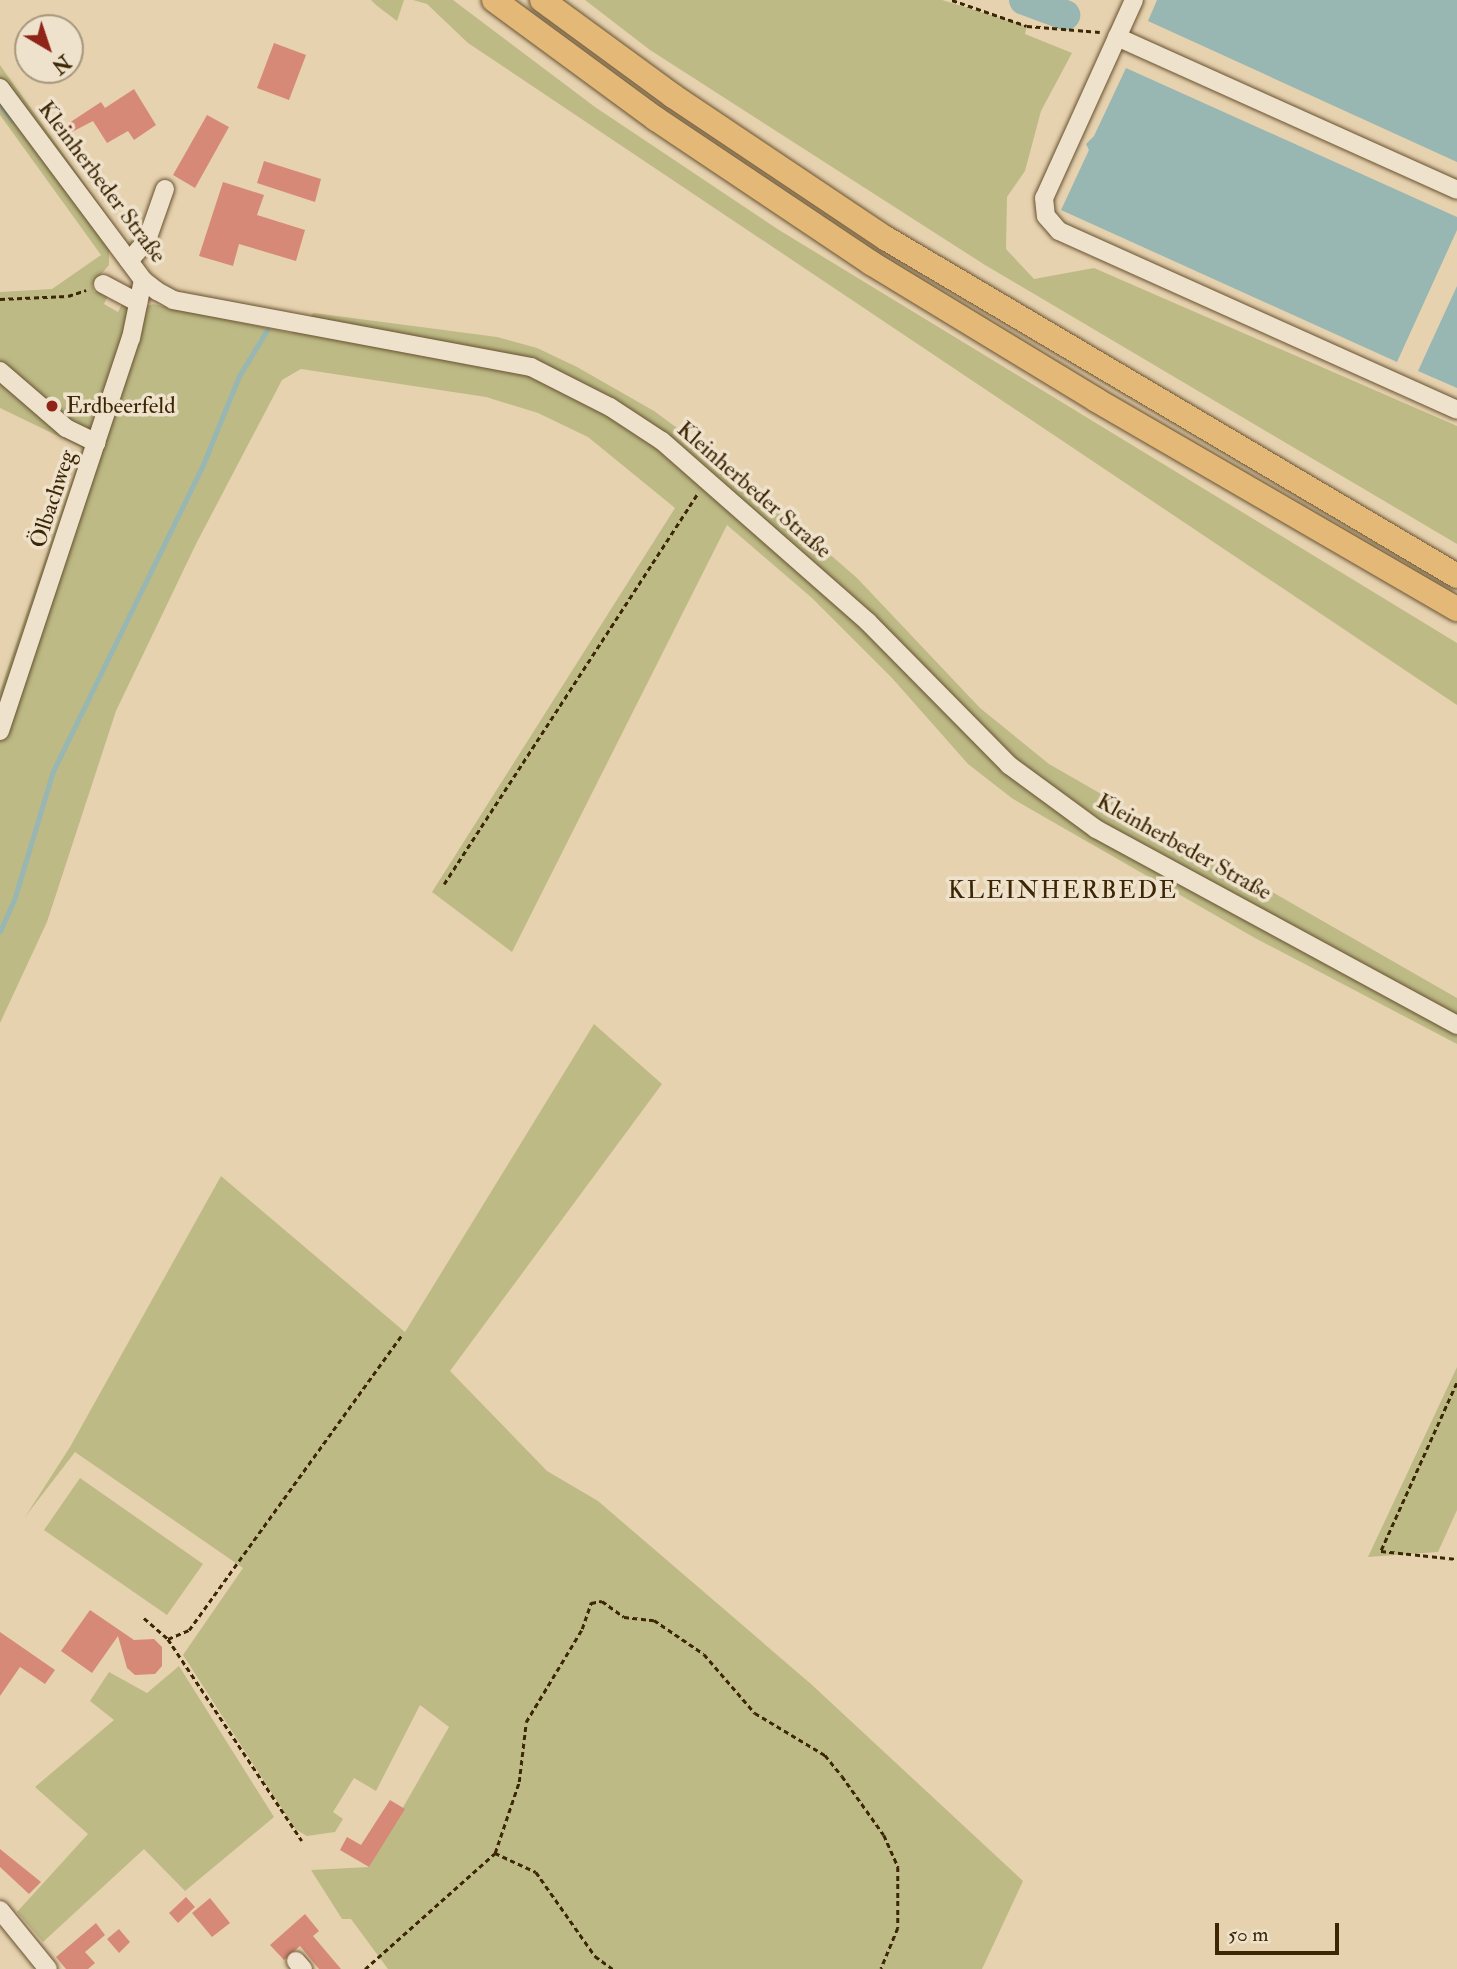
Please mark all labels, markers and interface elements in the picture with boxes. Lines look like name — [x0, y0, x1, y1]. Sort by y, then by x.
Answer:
north arrow — [14, 14, 84, 84]
text: N — [47, 49, 75, 78]
street label: Kleinherbeder Straße — [32, 96, 172, 268]
place label: Erdbeerfeld — [66, 392, 175, 420]
marker: Erdbeerfeld — [44, 398, 60, 414]
street label: Kleinherbeder Straße — [671, 416, 837, 564]
street label: Ölbachweg — [24, 447, 82, 551]
street label: Kleinherbeder Straße — [1092, 788, 1276, 906]
district label: KLEINHERBEDE — [949, 877, 1177, 905]
scale bar — [1219, 1910, 1343, 1954]
text: 50 m — [1228, 1921, 1269, 1948]

